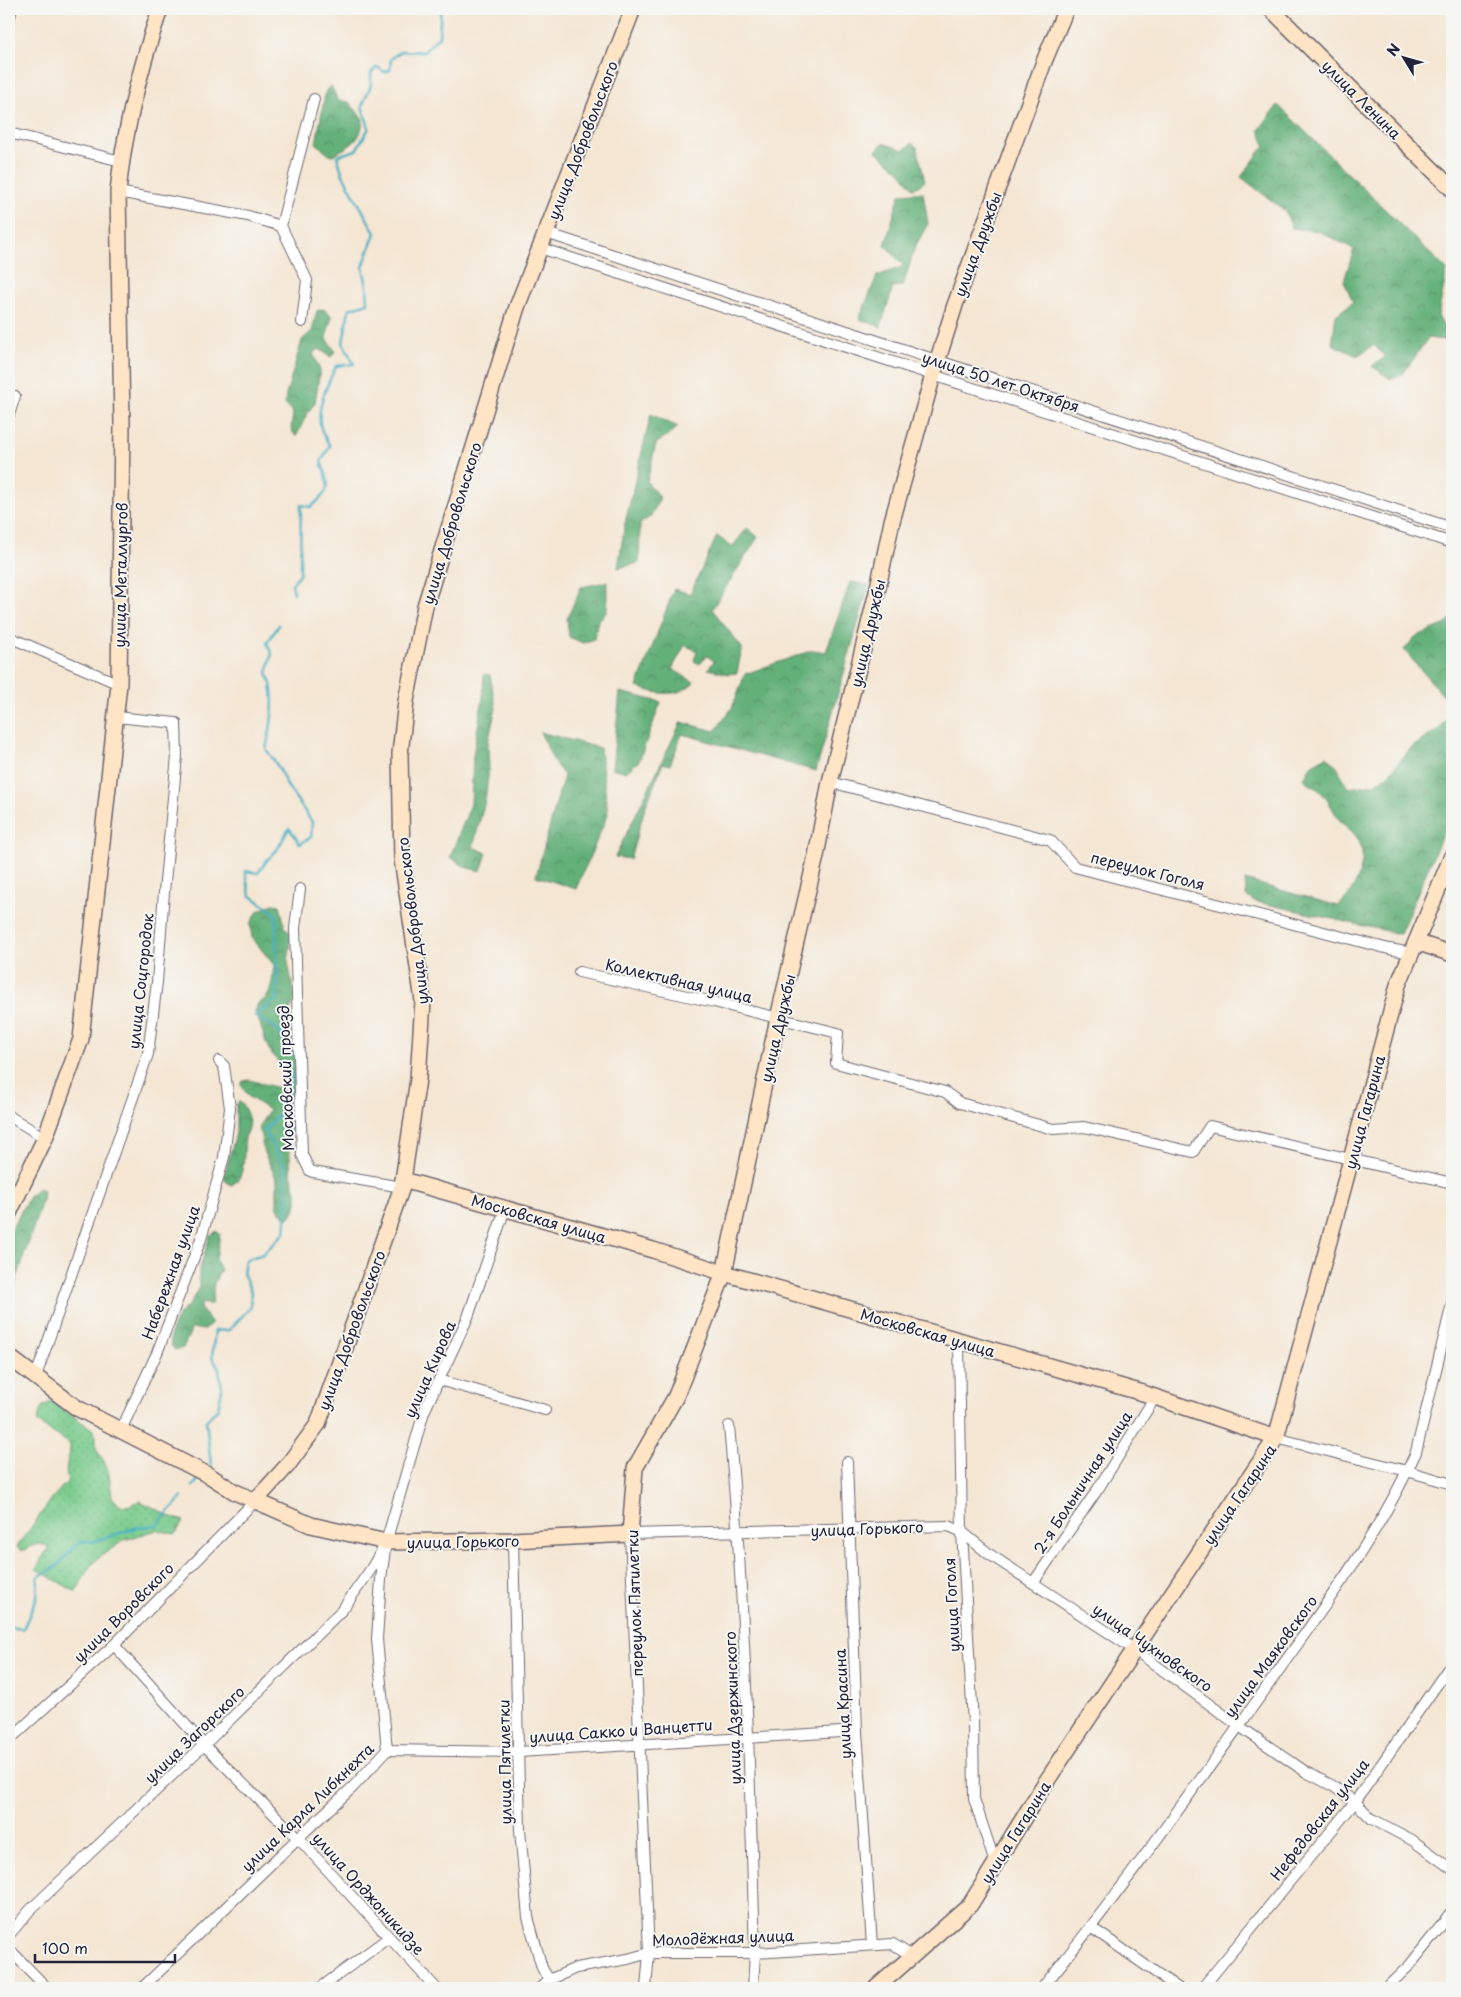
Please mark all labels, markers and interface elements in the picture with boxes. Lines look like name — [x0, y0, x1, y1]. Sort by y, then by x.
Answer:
north arrow — [1378, 32, 1428, 82]
text: N — [1381, 39, 1405, 61]
street label: улица Ленина — [1317, 54, 1407, 144]
street label: улица Добровольского — [541, 57, 623, 223]
street label: улица Дружбы — [947, 188, 1007, 300]
street label: улица 50 лет Октября — [919, 345, 1083, 417]
street label: улица Добровольского — [415, 439, 487, 607]
street label: улица Металлургов — [107, 502, 133, 648]
street label: улица Дружбы — [843, 577, 891, 689]
street label: улица Добровольского — [390, 836, 434, 1006]
street label: переулок Гоголя — [1089, 845, 1207, 895]
street label: улица Соцгородок — [121, 912, 159, 1050]
street label: Коллективная улица — [603, 952, 755, 1008]
street label: улица Дружбы — [753, 972, 801, 1084]
street label: Московский проезд — [271, 1005, 299, 1151]
street label: улица Гагарина — [1338, 1052, 1390, 1172]
street label: Московская улица — [469, 1188, 610, 1248]
street label: Набережная улица — [135, 1201, 205, 1342]
street label: улица Добровольского — [311, 1247, 391, 1413]
street label: Московская улица — [858, 1302, 999, 1362]
street label: улица Кирова — [397, 1316, 461, 1421]
street label: 2-я Больничная улица — [1027, 1405, 1137, 1558]
street label: улица Гагарина — [1197, 1439, 1282, 1549]
street label: улица Горького — [810, 1515, 924, 1541]
street label: улица Горького — [406, 1529, 520, 1553]
street label: переулок Пятилетки — [620, 1529, 648, 1677]
street label: улица Воровского — [68, 1557, 178, 1667]
street label: улица Гоголя — [937, 1557, 965, 1653]
street label: улица Маяковского — [1218, 1590, 1322, 1722]
street label: улица Чухновского — [1088, 1597, 1218, 1697]
street label: улица Дзержинского — [718, 1631, 746, 1785]
street label: улица Красина — [828, 1648, 856, 1760]
street label: улица Загорского — [139, 1680, 249, 1788]
street label: улица Пятилетки — [491, 1699, 517, 1825]
street label: улица Сакко и Ванцетти — [529, 1712, 713, 1748]
street label: улица Карла Либкнехта — [235, 1737, 379, 1877]
street label: Нефедовская улица — [1264, 1753, 1374, 1885]
street label: улица Гагарина — [974, 1776, 1056, 1888]
street label: улица Орджоникидзе — [307, 1826, 431, 1960]
street label: Молодёжная улица — [652, 1923, 795, 1951]
scale bar — [35, 1932, 175, 1964]
text: 100 m — [42, 1936, 88, 1959]

